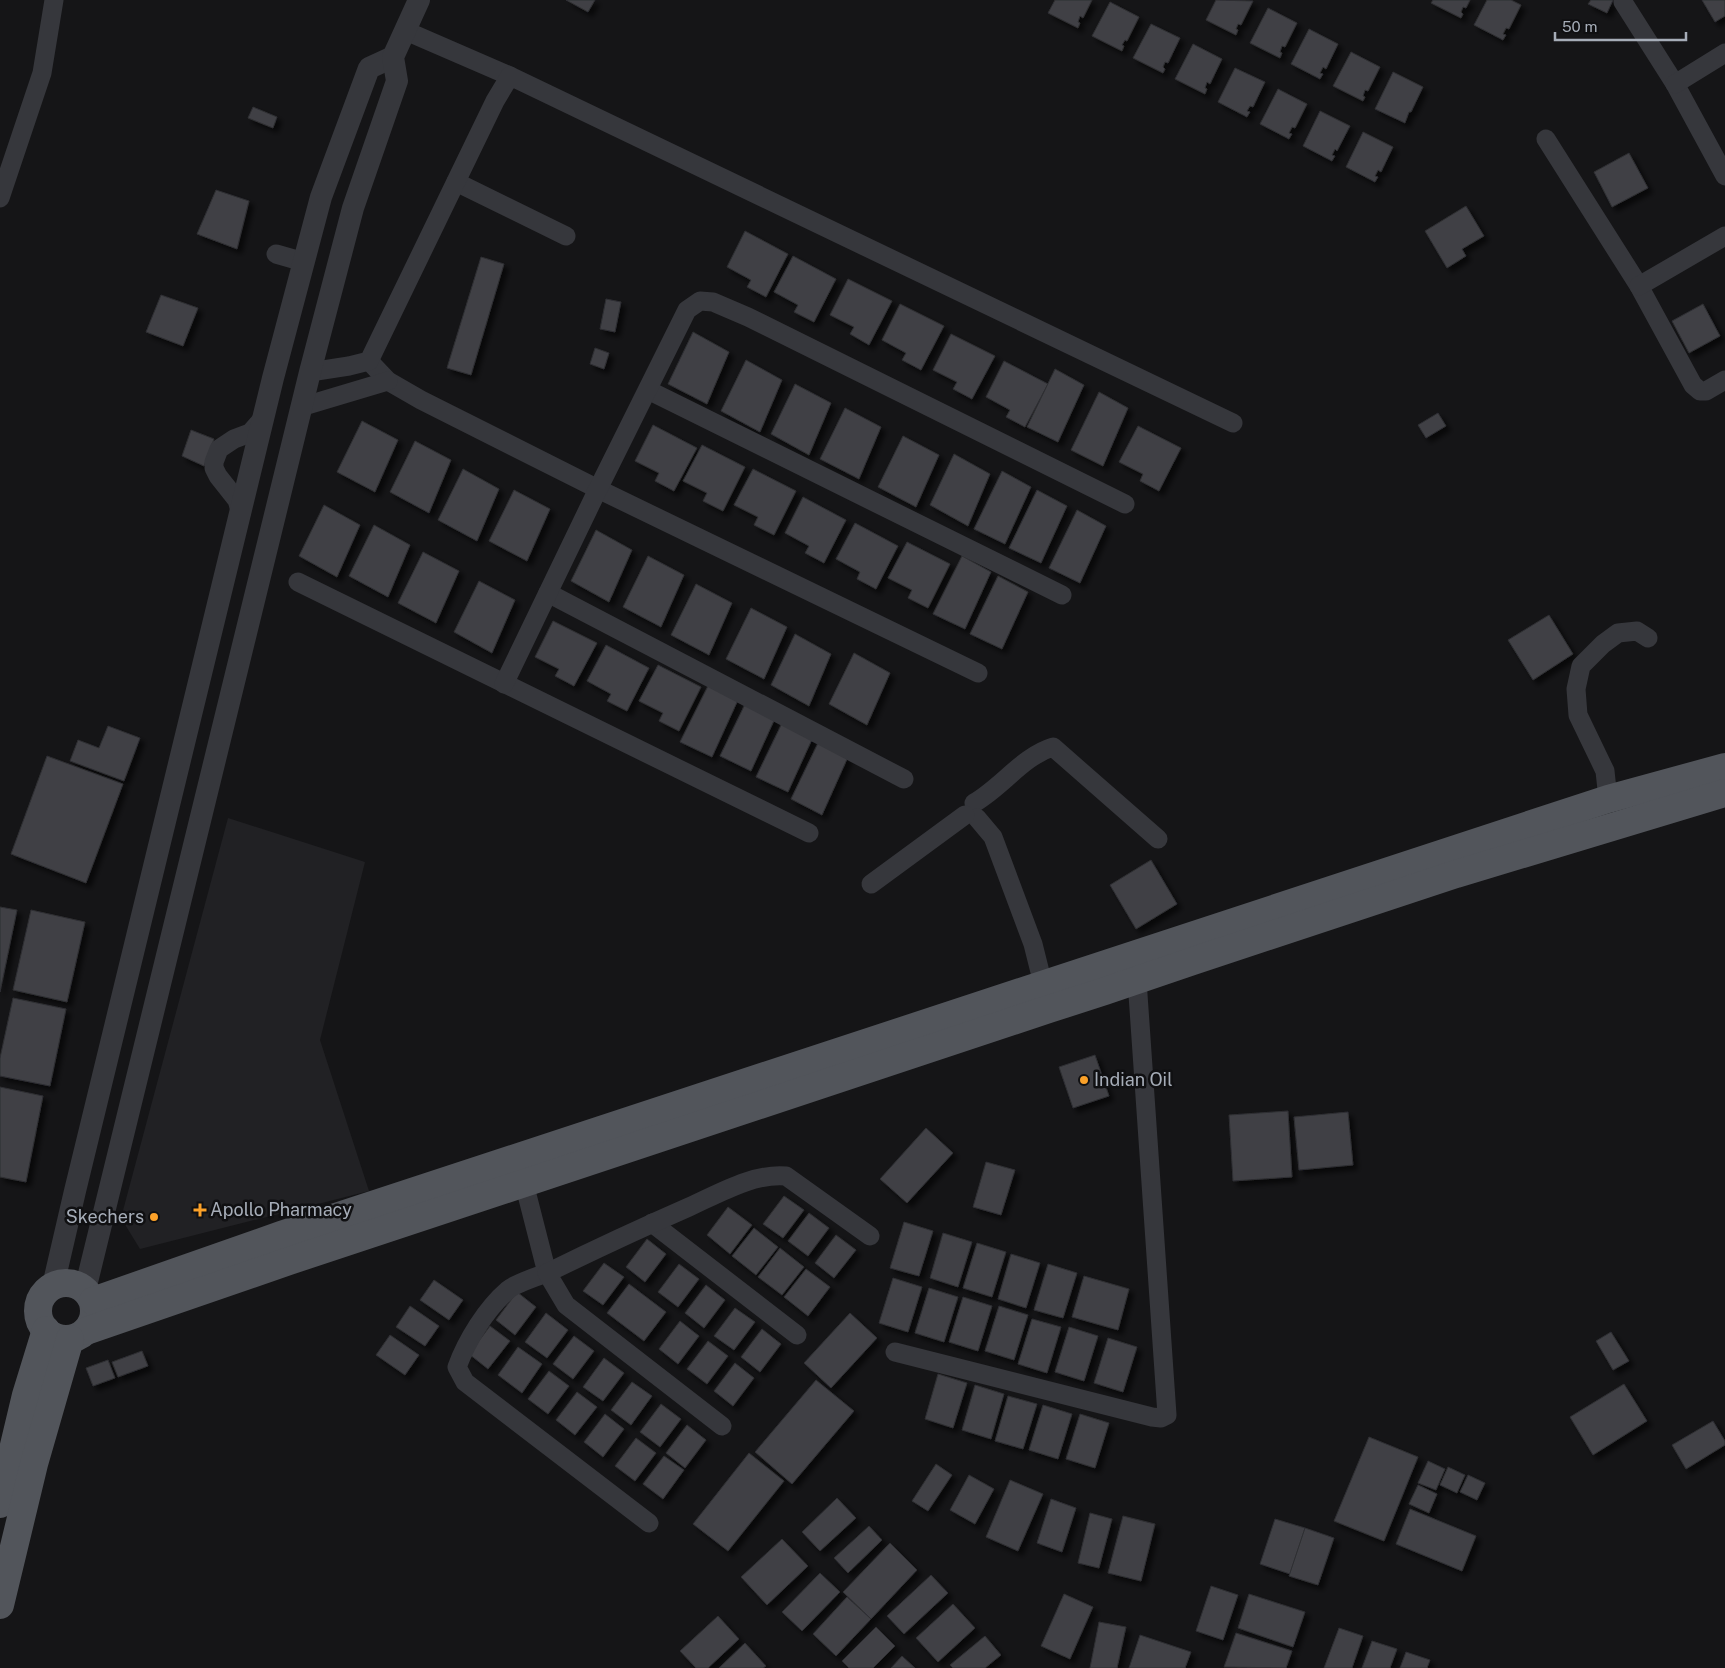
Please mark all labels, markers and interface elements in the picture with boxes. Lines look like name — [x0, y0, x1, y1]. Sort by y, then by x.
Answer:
scale bar — [1555, 10, 1686, 42]
text: 50 m — [1562, 18, 1597, 35]
place label: Indian Oil — [1094, 1069, 1173, 1090]
marker: Indian Oil — [1078, 1074, 1090, 1086]
place label: Apollo Pharmacy — [210, 1199, 352, 1220]
marker: Apollo Pharmacy — [194, 1204, 206, 1216]
place label: Skechers — [66, 1206, 144, 1227]
marker: Skechers — [148, 1211, 160, 1223]

